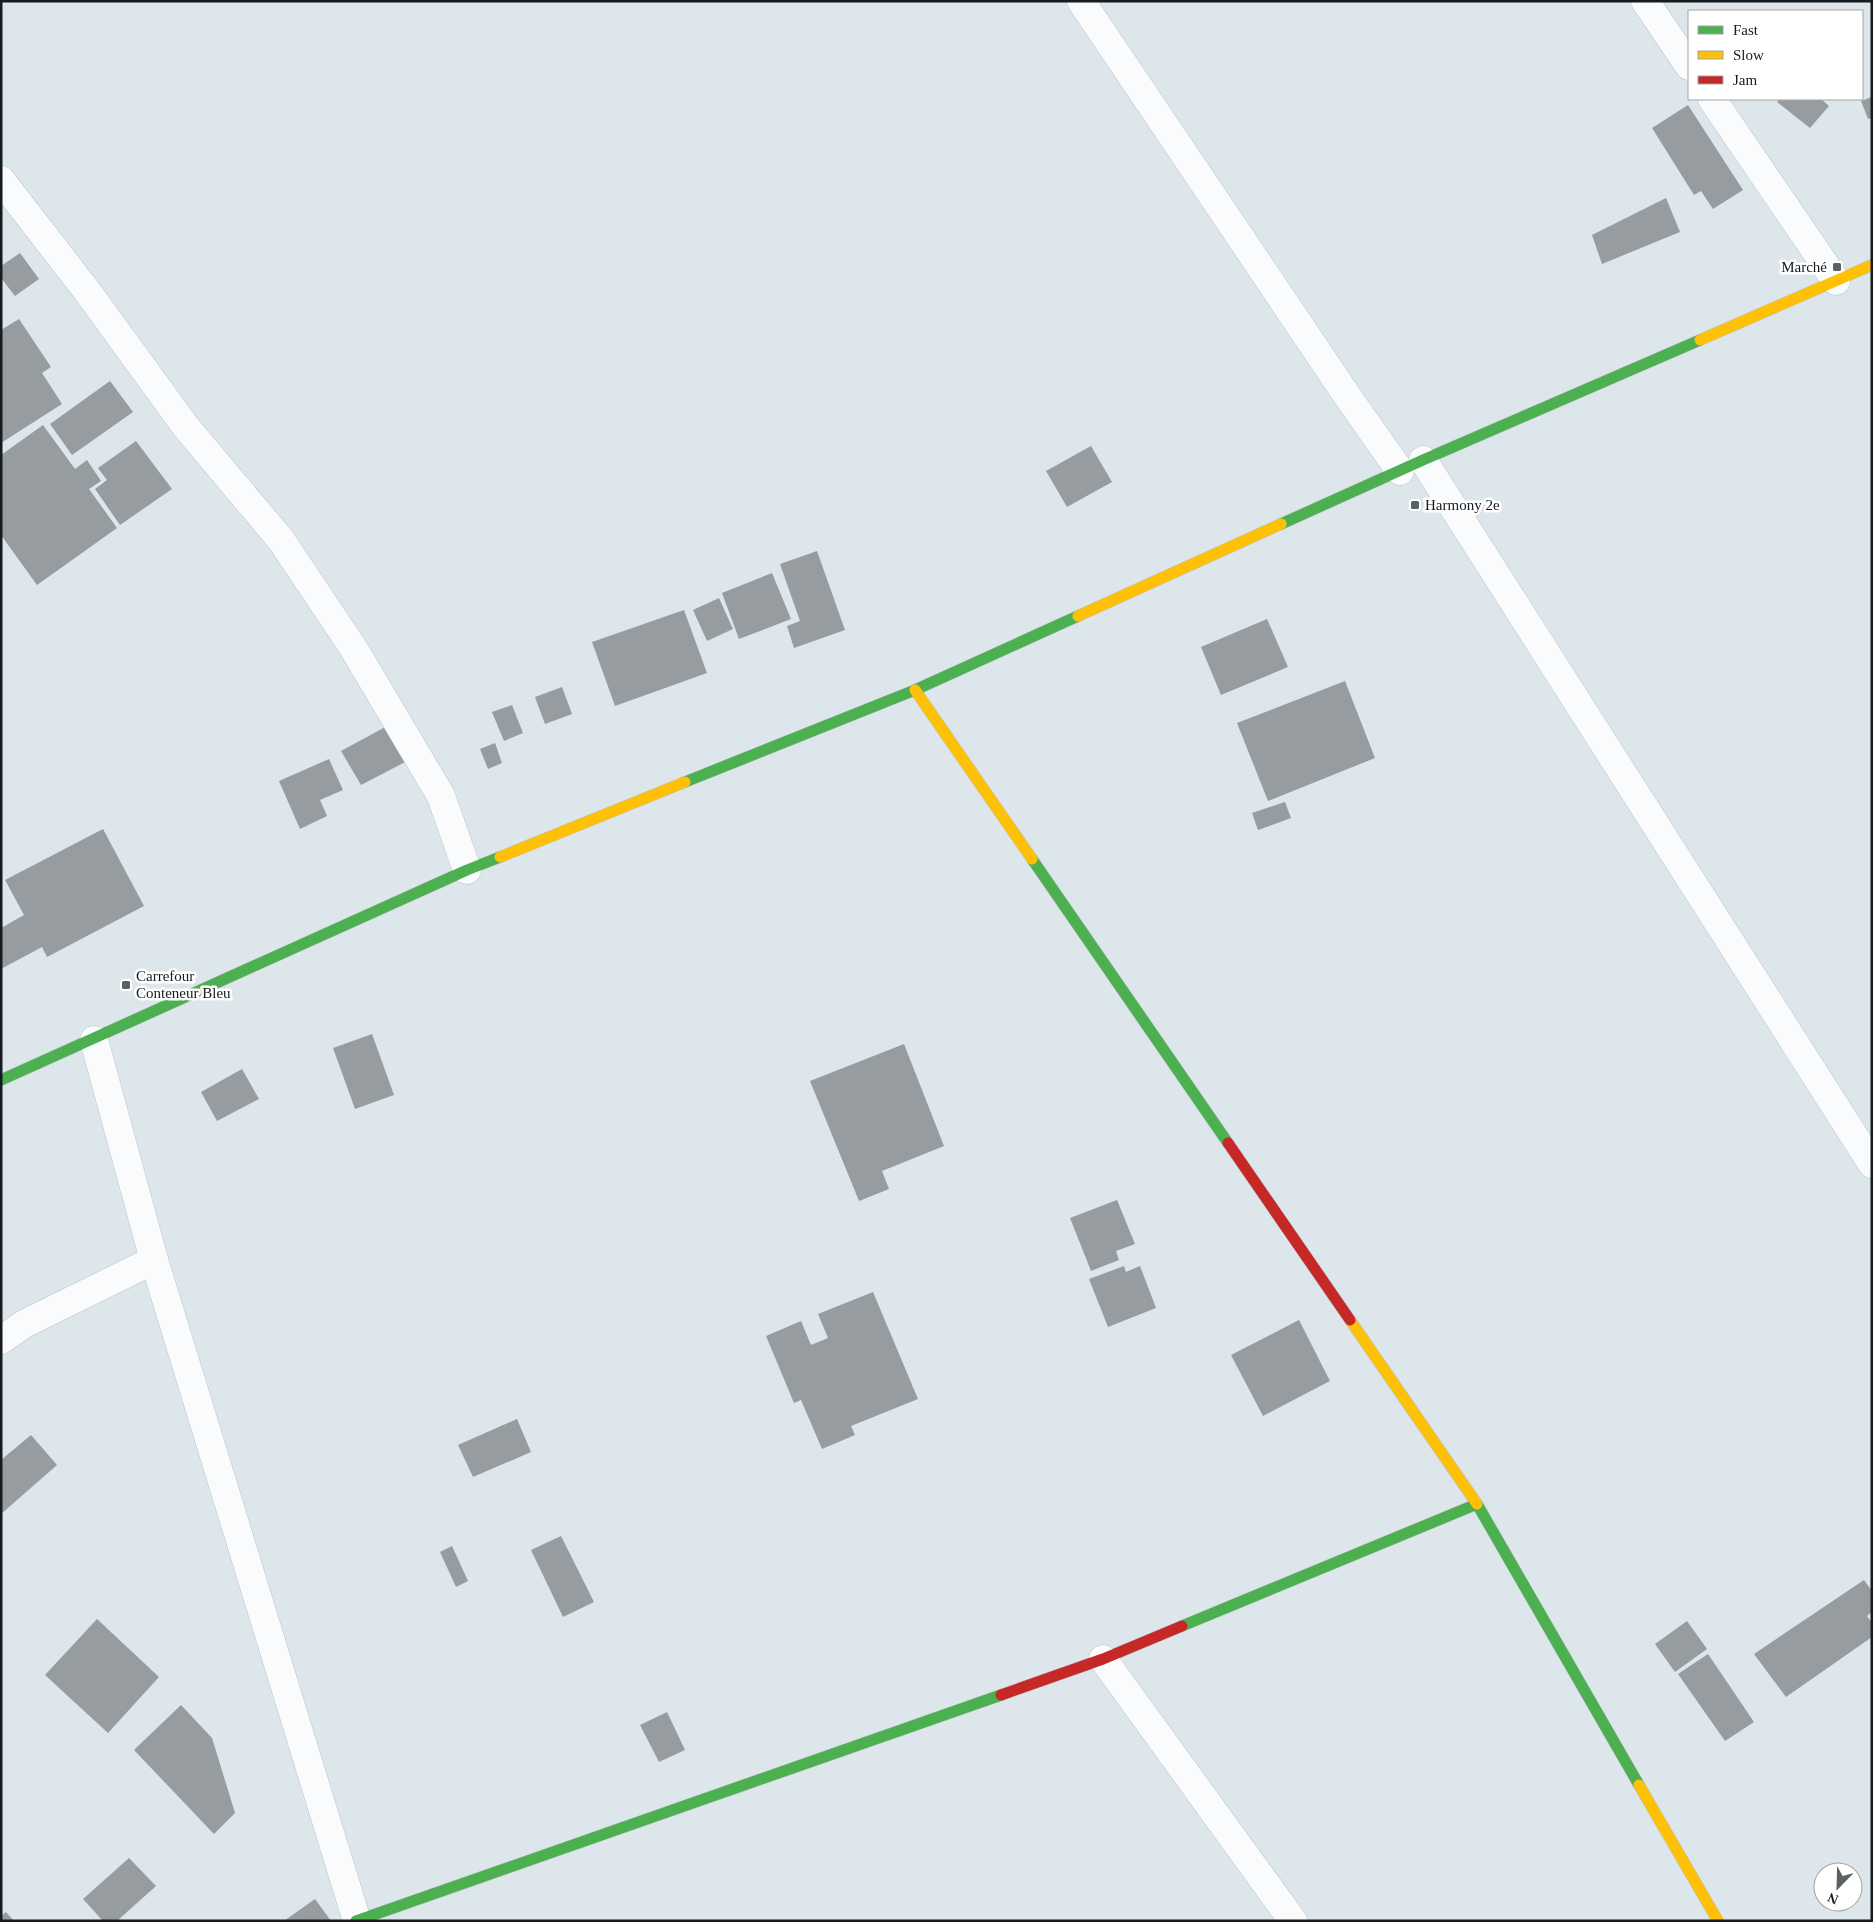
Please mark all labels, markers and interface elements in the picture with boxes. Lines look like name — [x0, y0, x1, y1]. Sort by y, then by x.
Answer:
legend — [1688, 10, 1863, 100]
text: Fast — [1733, 22, 1759, 38]
text: Slow — [1733, 47, 1764, 63]
text: Jam — [1733, 72, 1757, 88]
place label: Marché — [1781, 259, 1827, 275]
marker: Marché — [1831, 261, 1843, 273]
place label: Harmony 2e — [1425, 497, 1500, 513]
marker: Harmony 2e — [1409, 499, 1421, 511]
place label: Carrefour Conteneur Bleu — [136, 968, 231, 1001]
marker: Carrefour Conteneur Bleu — [120, 979, 132, 991]
north arrow — [1813, 1862, 1863, 1912]
text: N — [1826, 1890, 1841, 1907]

